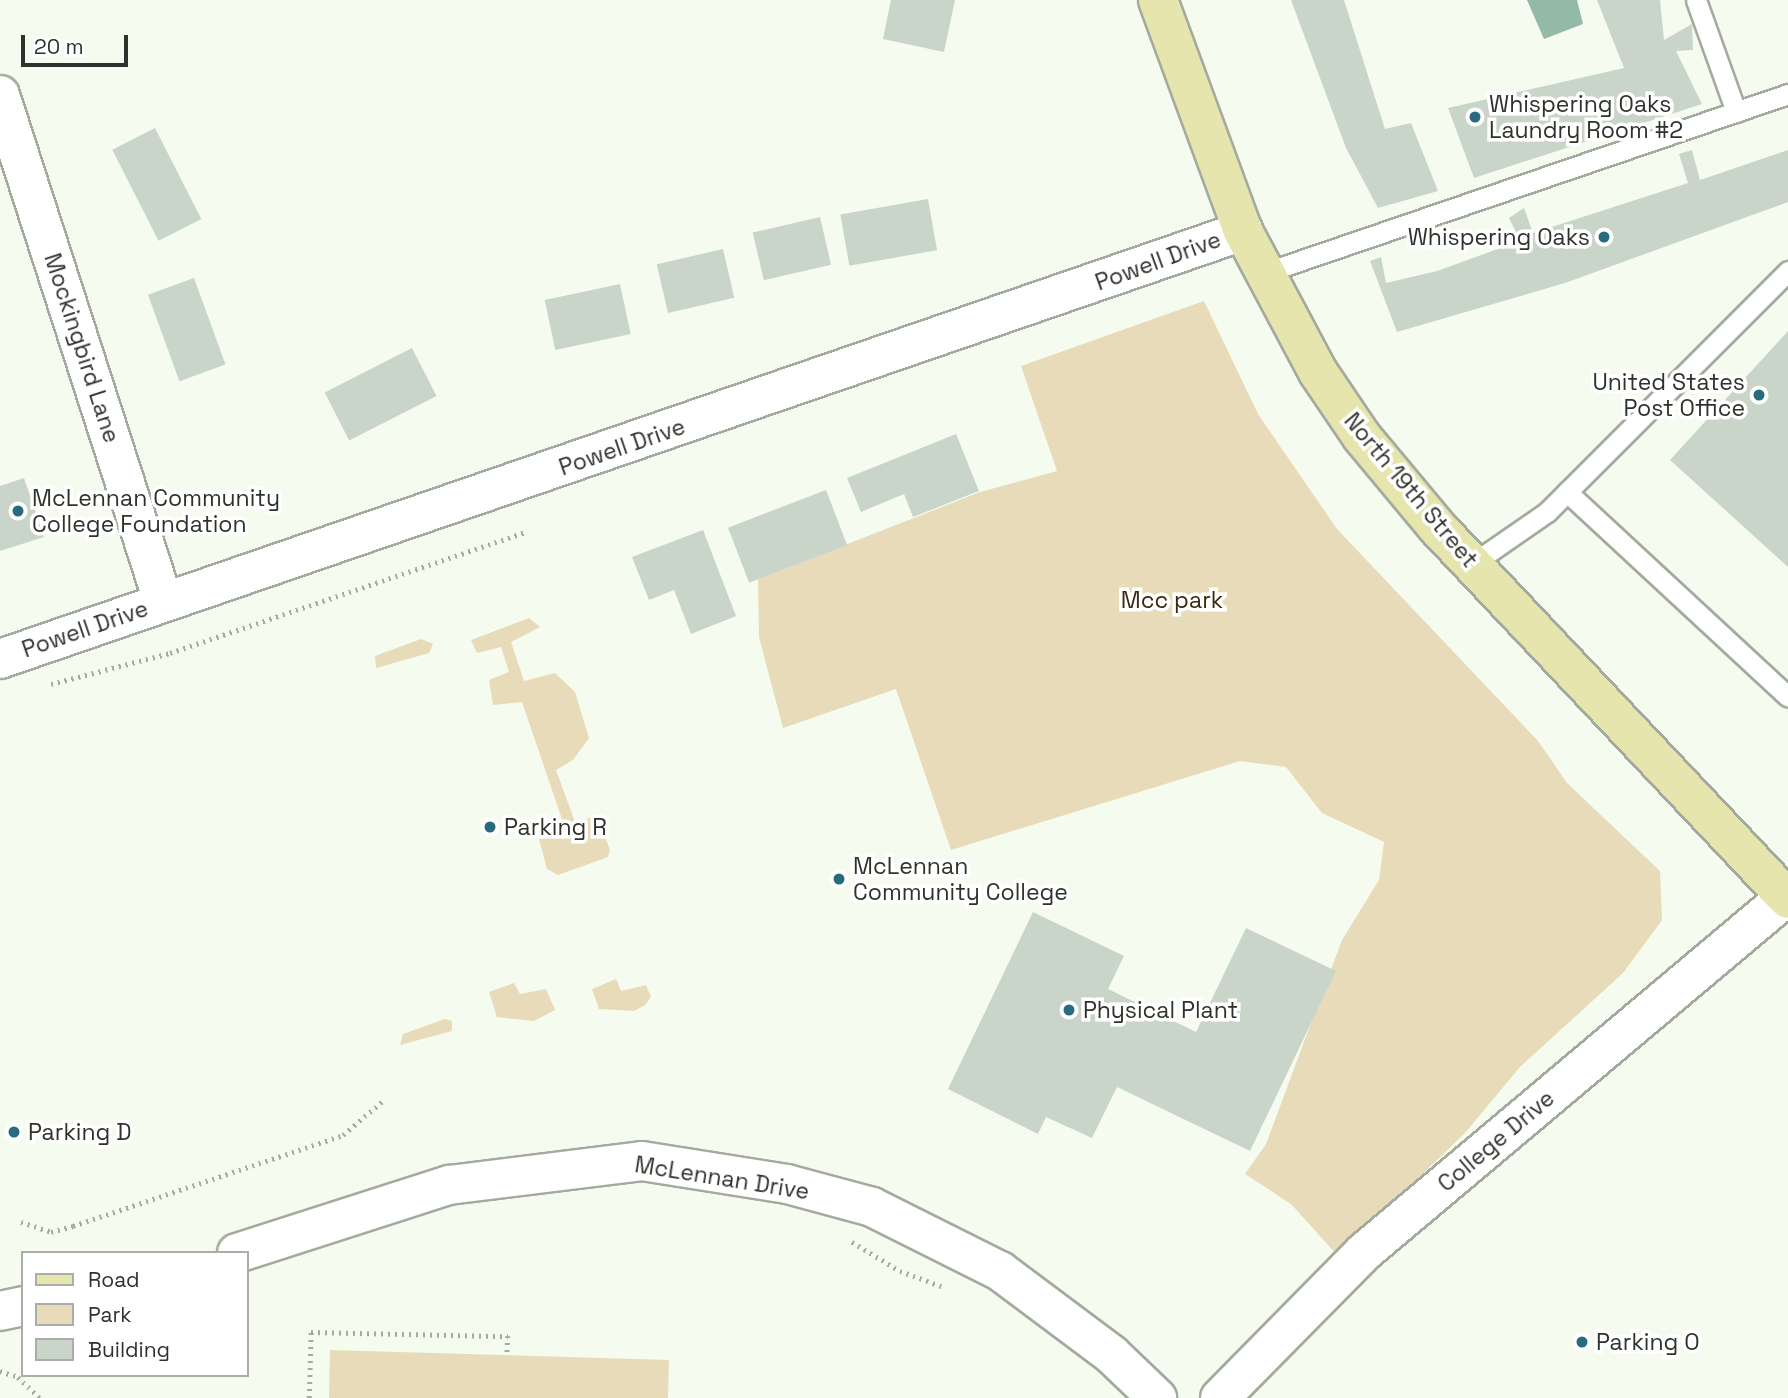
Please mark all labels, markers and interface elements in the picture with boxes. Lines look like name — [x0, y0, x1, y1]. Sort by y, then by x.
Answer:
scale bar — [24, 21, 131, 65]
text: 20 m — [34, 33, 84, 60]
place label: Whispering Oaks Laundry Room #2 — [1489, 90, 1683, 144]
marker: Whispering Oaks Laundry Room #2 — [1467, 109, 1483, 125]
place label: Whispering Oaks — [1408, 223, 1590, 251]
street label: Powell Drive — [1091, 226, 1225, 296]
marker: Whispering Oaks — [1596, 229, 1612, 245]
street label: Mockingbird Lane — [38, 250, 126, 446]
place label: United States Post Office — [1592, 368, 1745, 422]
marker: United States Post Office — [1751, 387, 1767, 403]
street label: North 19th Street — [1338, 407, 1484, 573]
street label: Powell Drive — [555, 413, 689, 481]
place label: McLennan Community College Foundation — [32, 484, 280, 538]
marker: McLennan Community College Foundation — [10, 503, 26, 519]
park label: Mcc park — [1121, 586, 1223, 614]
street label: Powell Drive — [18, 595, 152, 663]
place label: Parking R — [504, 813, 607, 841]
marker: Parking R — [482, 819, 498, 835]
place label: McLennan Community College — [853, 852, 1068, 906]
marker: McLennan Community College — [831, 871, 847, 887]
place label: Physical Plant — [1083, 996, 1238, 1024]
marker: Physical Plant — [1061, 1002, 1077, 1018]
street label: College Drive — [1432, 1084, 1560, 1198]
place label: Parking D — [28, 1118, 131, 1146]
marker: Parking D — [6, 1124, 22, 1140]
street label: McLennan Drive — [633, 1151, 811, 1205]
legend — [21, 1251, 248, 1377]
text: Road — [88, 1266, 140, 1293]
text: Park — [88, 1301, 132, 1328]
place label: Parking O — [1596, 1328, 1700, 1356]
marker: Parking O — [1574, 1334, 1590, 1350]
text: Building — [88, 1336, 170, 1363]

